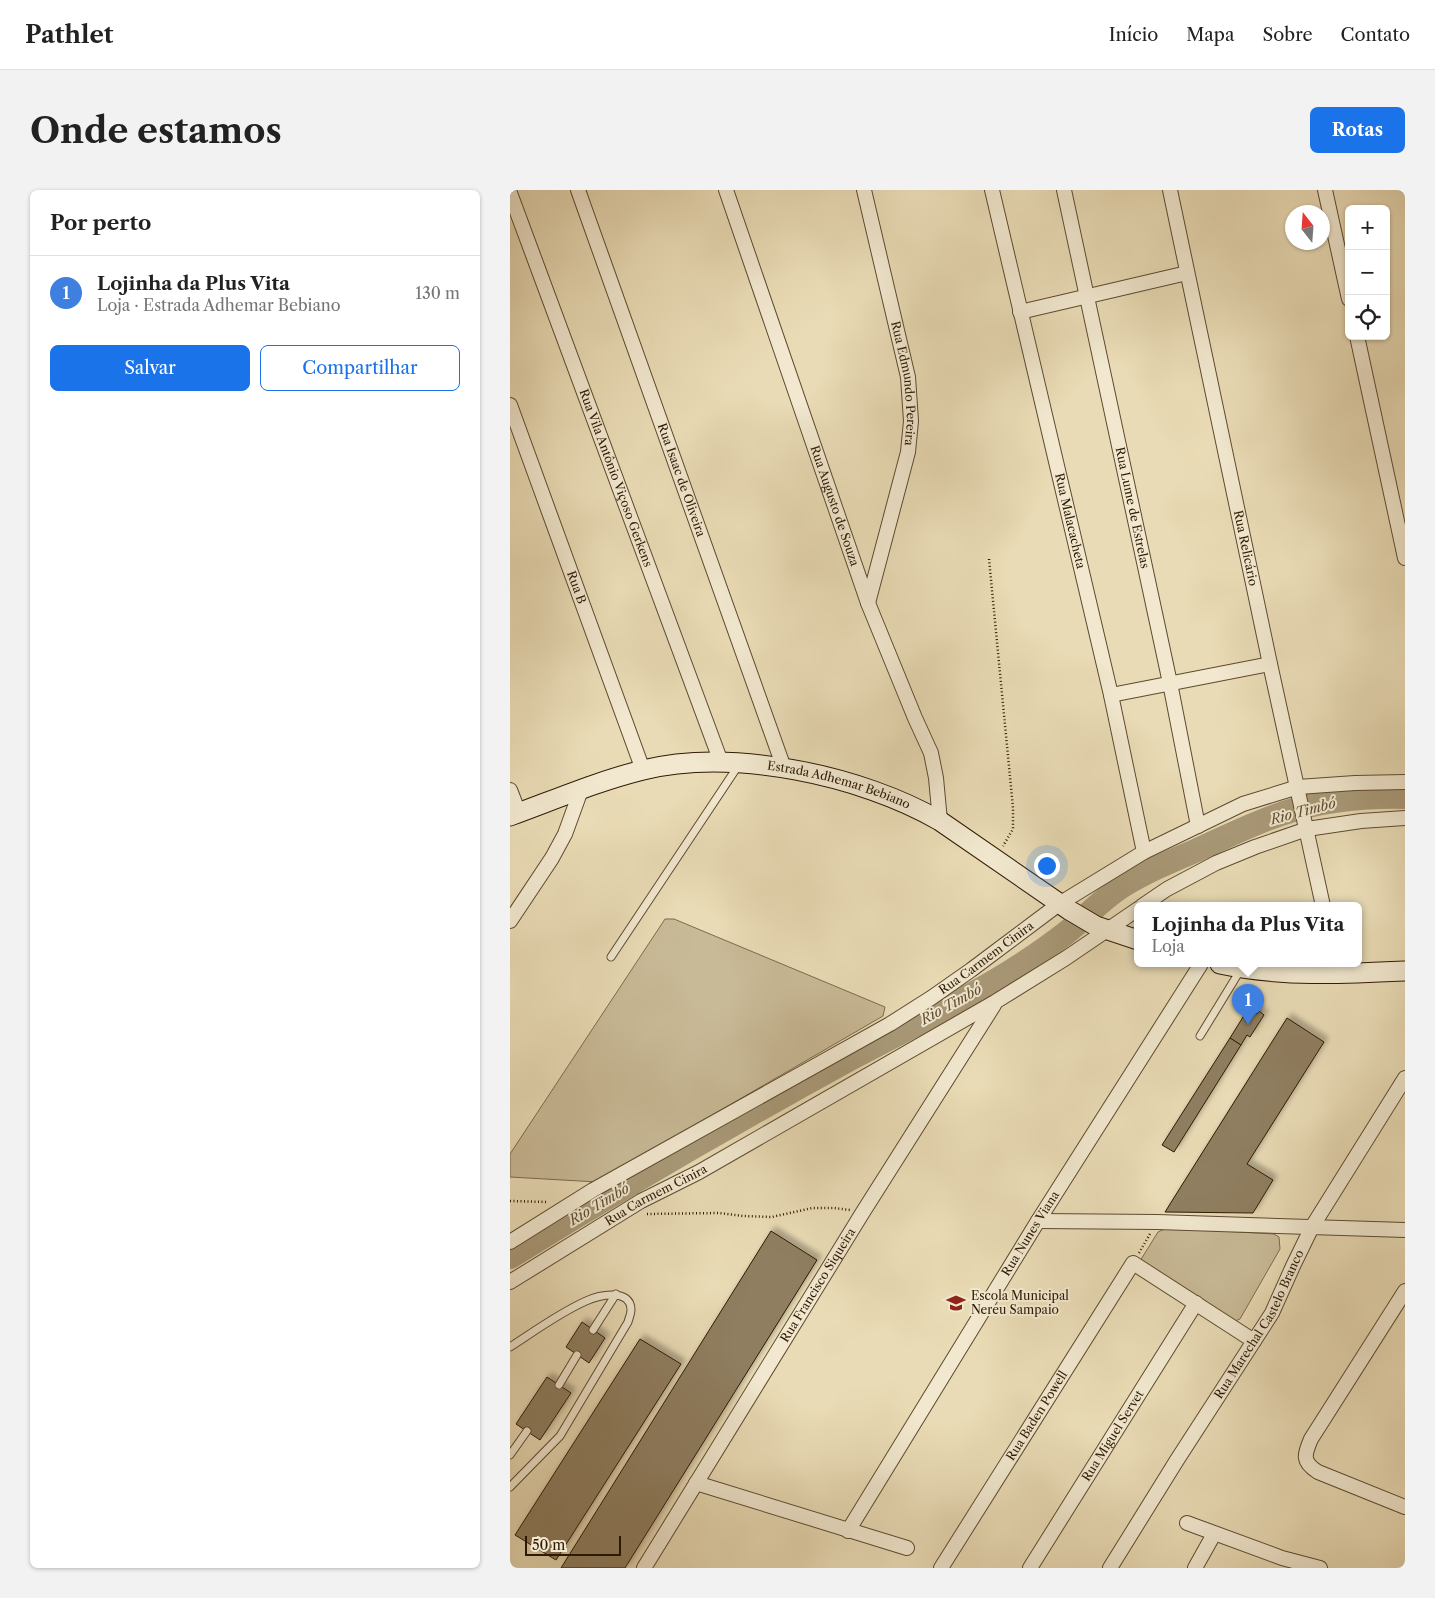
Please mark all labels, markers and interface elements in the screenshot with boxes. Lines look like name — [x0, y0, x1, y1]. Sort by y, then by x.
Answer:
text: Pathlet — [25, 20, 113, 49]
text: Início — [1109, 24, 1158, 46]
text: Mapa — [1186, 24, 1234, 46]
text: Sobre — [1262, 24, 1313, 46]
text: Contato — [1341, 24, 1410, 46]
button: Rotas — [1310, 107, 1405, 153]
text: Onde estamos — [30, 109, 282, 152]
north arrow — [1285, 205, 1330, 250]
map controls — [1345, 205, 1390, 340]
button: + — [1345, 205, 1390, 250]
text: Por perto — [50, 210, 151, 235]
button: − — [1345, 250, 1390, 295]
text: Lojinha da Plus Vita — [97, 272, 290, 295]
text: 1 — [62, 283, 70, 303]
text: 130 m — [415, 283, 460, 303]
text: Loja · Estrada Adhemar Bebiano — [97, 295, 341, 315]
button: locate — [1345, 295, 1390, 340]
street label: Rua Edmundo Pereira — [888, 320, 919, 447]
button: Salvar — [50, 345, 250, 391]
button: Compartilhar — [260, 345, 460, 391]
street label: Rua Vila Antônio Viçoso Gerkens — [576, 387, 656, 569]
street label: Rua Isaac de Oliveira — [655, 421, 709, 539]
street label: Rua Augusto de Souza — [807, 443, 863, 569]
street label: Rua Lume de Estrelas — [1112, 446, 1153, 570]
street label: Rua Malacacheta — [1052, 472, 1089, 571]
street label: Rua Relicário — [1231, 509, 1261, 587]
street label: Rua B — [564, 569, 590, 606]
street label: Estrada Adhemar Bebiano — [766, 758, 913, 812]
water label: Rio Timbó — [1267, 794, 1338, 829]
your location — [1034, 853, 1060, 879]
popup — [1134, 902, 1362, 967]
text: Lojinha da Plus Vita — [1151, 913, 1345, 936]
street label: Rua Carmem Cinira — [936, 917, 1037, 997]
text: Loja — [1151, 936, 1185, 956]
water label: Rio Timbó — [916, 980, 985, 1029]
pin: 1 — [1232, 984, 1264, 1025]
street label: Rua Carmem Cinira — [602, 1161, 710, 1229]
water label: Rio Timbó — [565, 1179, 633, 1230]
street label: Rua Nunes Viana — [998, 1187, 1063, 1279]
street label: Rua Francisco Siqueira — [777, 1224, 859, 1345]
street label: Rua Marechal Castelo Branco — [1211, 1247, 1307, 1401]
place label: Escola Municipal Nereu Sampaio — [971, 1288, 1069, 1317]
school or university icon: Escola Municipal Nereu Sampaio — [945, 1292, 967, 1314]
street label: Rua Baden Powell — [1003, 1367, 1071, 1463]
street label: Rua Miguel Servet — [1078, 1387, 1147, 1484]
scale bar — [525, 1533, 621, 1556]
text: 50 m — [532, 1536, 565, 1554]

